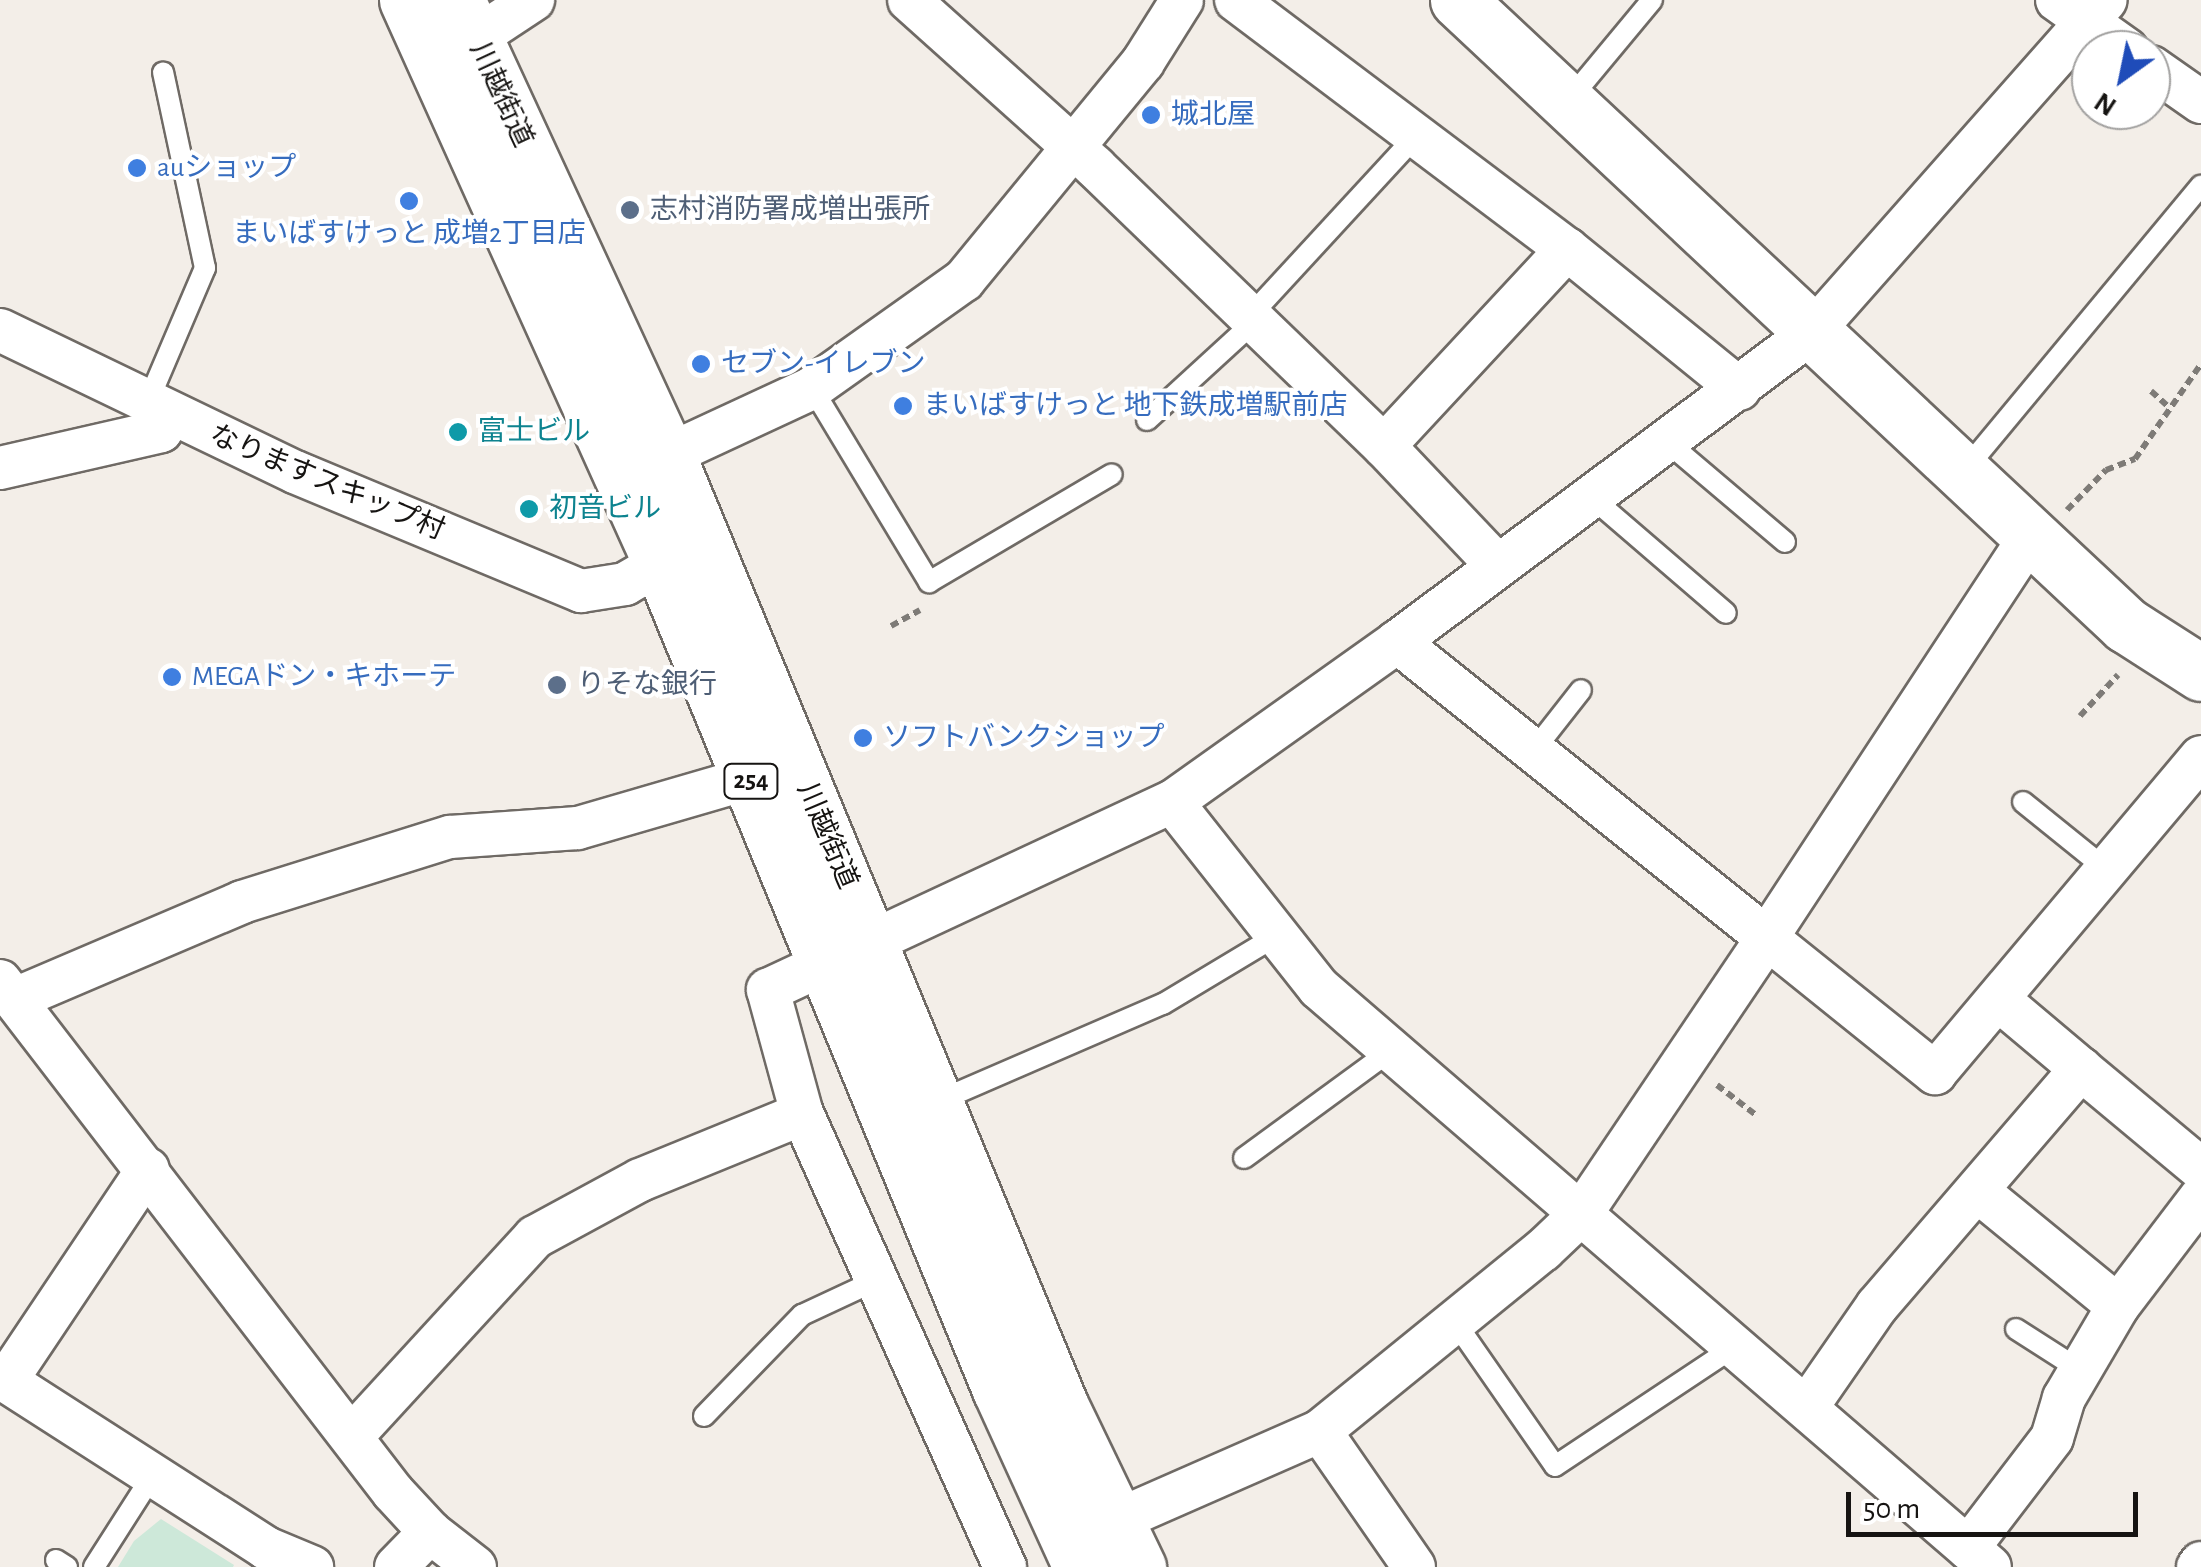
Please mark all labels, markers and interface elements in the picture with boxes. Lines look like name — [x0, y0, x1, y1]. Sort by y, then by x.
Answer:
north arrow — [2071, 30, 2171, 130]
street label: 川越街道 — [462, 37, 540, 153]
text: N — [2090, 86, 2122, 121]
place label: 城北屋 — [1171, 98, 1255, 132]
marker: 城北屋 — [1140, 104, 1162, 126]
place label: auショップ — [157, 151, 296, 185]
marker: auショップ — [126, 157, 148, 179]
marker: まいばすけっと 成増2丁目店 — [398, 190, 420, 212]
place label: 志村消防署成増出張所 — [650, 193, 930, 227]
marker: 志村消防署成増出張所 — [619, 199, 641, 221]
place label: まいばすけっと 成増2丁目店 — [232, 217, 586, 251]
place label: セブン-イレブン — [721, 347, 926, 381]
marker: セブン-イレブン — [690, 353, 712, 375]
place label: まいばすけっと 地下鉄成増駅前店 — [923, 389, 1348, 423]
marker: まいばすけっと 地下鉄成増駅前店 — [892, 395, 914, 417]
place label: 富士ビル — [478, 415, 590, 449]
street label: なりますスキップ村 — [204, 418, 450, 548]
marker: 富士ビル — [447, 421, 469, 443]
place label: 初音ビル — [549, 492, 661, 526]
marker: 初音ビル — [518, 498, 540, 520]
place label: MEGAドン・キホーテ — [192, 660, 456, 694]
marker: MEGAドン・キホーテ — [161, 666, 183, 688]
place label: りそな銀行 — [577, 668, 717, 702]
marker: りそな銀行 — [546, 674, 568, 696]
place label: ソフトバンクショップ — [883, 721, 1163, 755]
marker: ソフトバンクショップ — [852, 727, 874, 749]
road number: 254 — [721, 761, 781, 801]
street label: 川越街道 — [790, 778, 864, 894]
scale bar — [1851, 1472, 2144, 1534]
text: 50 m — [1863, 1494, 1920, 1524]

